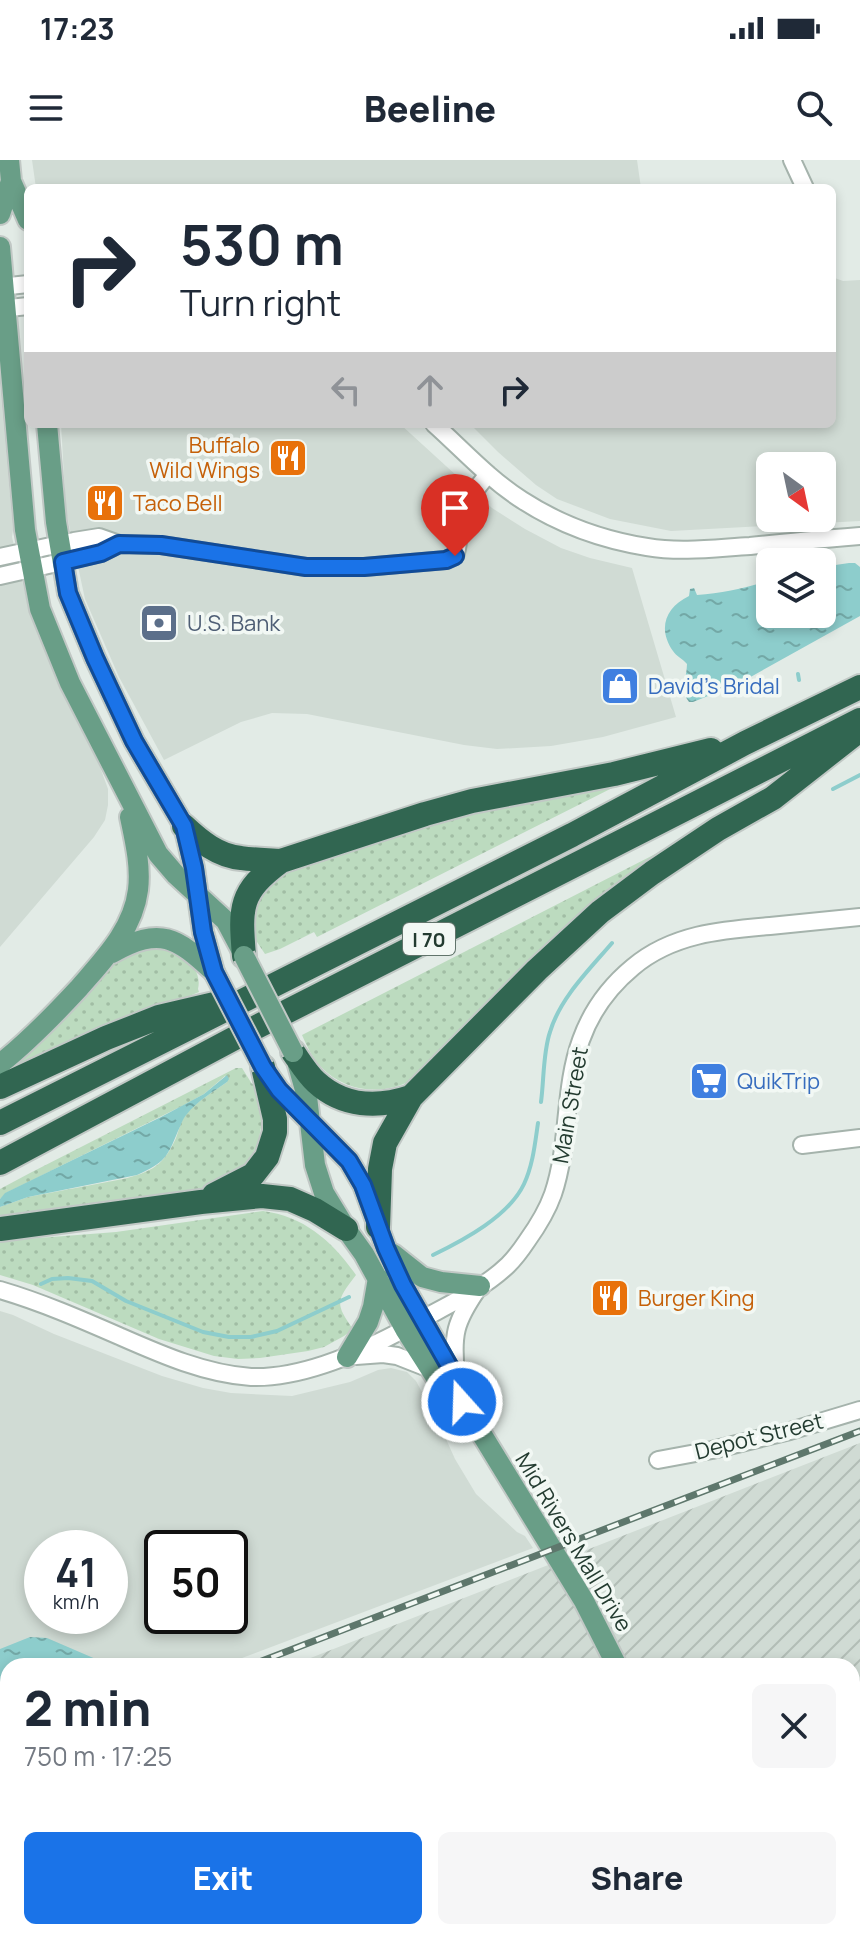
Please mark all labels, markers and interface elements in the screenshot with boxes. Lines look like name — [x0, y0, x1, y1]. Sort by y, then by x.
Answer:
text: 17:23 — [40, 8, 115, 49]
text: Beeline — [364, 84, 496, 133]
icon: menu — [24, 86, 68, 130]
icon: search — [792, 86, 836, 130]
text: 530 m — [180, 205, 344, 282]
icon: right — [48, 216, 152, 320]
text: Turn right — [180, 278, 341, 327]
icon: left — [324, 368, 368, 412]
icon: ahead — [408, 368, 452, 412]
icon: right — [492, 368, 536, 412]
place label: Buffalo Wild Wings — [149, 430, 260, 485]
restaurant icon: Buffalo Wild Wings — [267, 437, 309, 479]
north arrow — [756, 452, 836, 532]
map controls — [756, 452, 836, 628]
pin — [421, 474, 489, 556]
restaurant icon: Taco Bell — [84, 482, 126, 524]
icon: arrive — [433, 486, 477, 530]
place label: Taco Bell — [133, 488, 223, 518]
button: layers — [756, 548, 836, 628]
bank icon: U.S. Bank — [138, 602, 180, 644]
place label: U.S. Bank — [187, 608, 281, 638]
shop icon: David's Bridal — [599, 665, 641, 707]
place label: David's Bridal — [648, 671, 780, 701]
road number: I 70 — [403, 923, 455, 955]
street label: Main Street — [545, 1044, 595, 1166]
supermarket icon: QuikTrip — [688, 1060, 730, 1102]
place label: QuikTrip — [737, 1066, 820, 1096]
restaurant icon: Burger King — [589, 1277, 631, 1319]
place label: Burger King — [638, 1283, 755, 1313]
position arrow — [420, 1360, 504, 1444]
street label: Depot Street — [692, 1406, 826, 1466]
street label: Mid Rivers Mall Drive — [509, 1447, 639, 1637]
speed limit sign: 50 — [144, 1530, 248, 1634]
text: 41 — [55, 1544, 97, 1599]
text: km/h — [53, 1588, 99, 1615]
text: 2 min — [24, 1675, 151, 1740]
button: close — [752, 1684, 836, 1768]
text: 750 m · 17:25 — [24, 1738, 172, 1774]
button: Exit — [24, 1832, 422, 1924]
button: Share — [438, 1832, 836, 1924]

